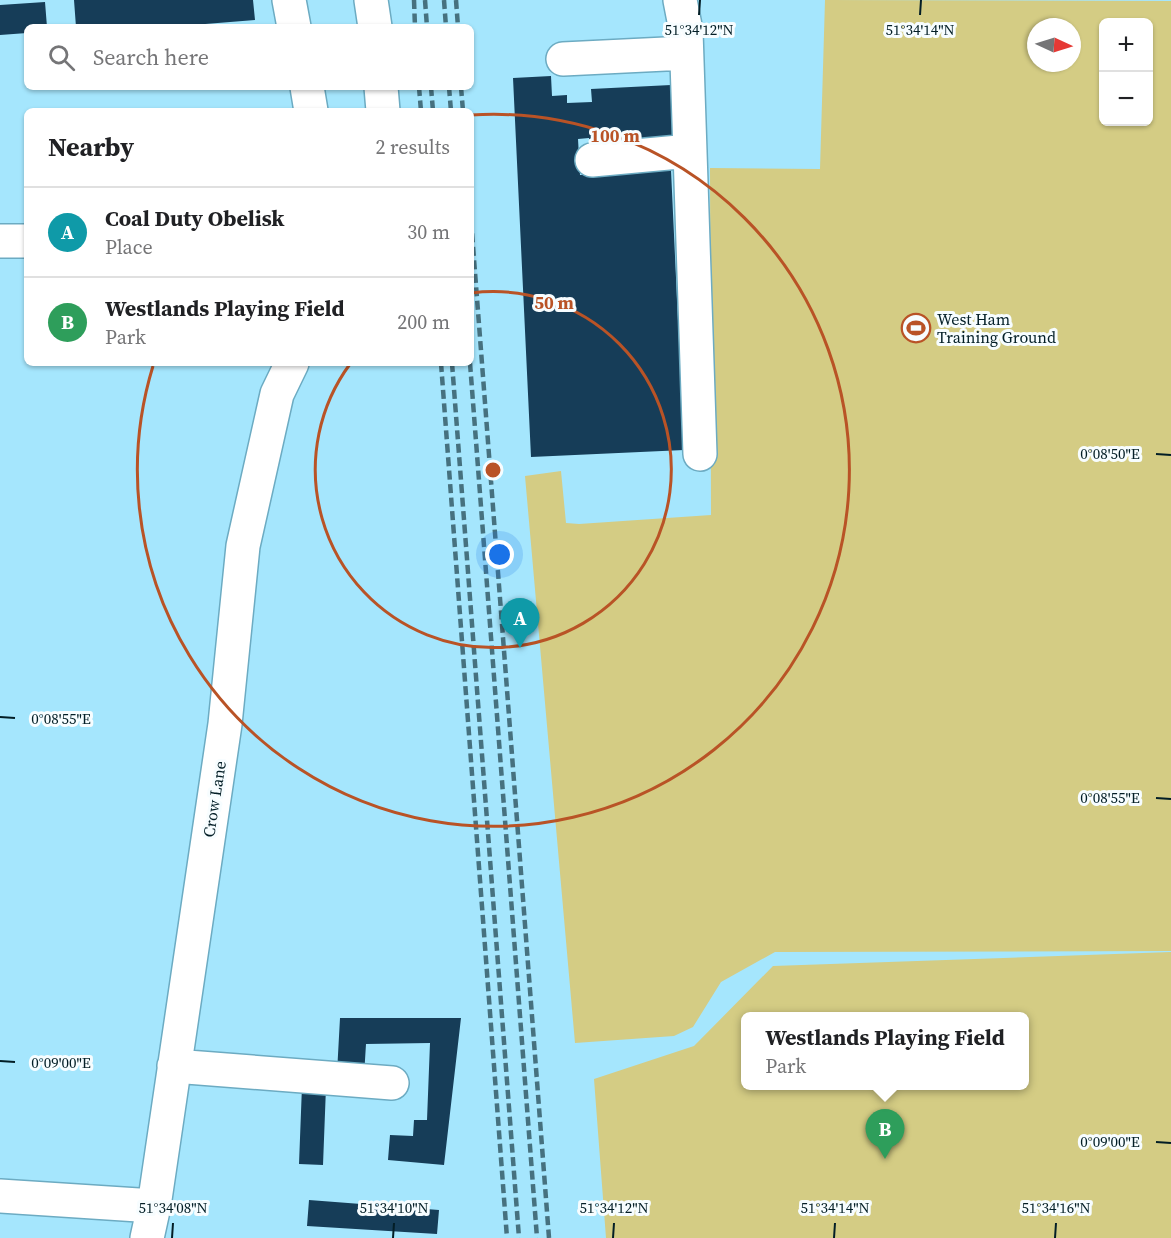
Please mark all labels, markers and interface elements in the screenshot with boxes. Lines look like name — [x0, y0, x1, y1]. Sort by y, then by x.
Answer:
north arrow — [1027, 18, 1081, 72]
map controls — [1099, 18, 1153, 126]
button: + — [1099, 18, 1153, 72]
text: 51°34'12"N — [664, 19, 734, 40]
text: 51°34'14"N — [885, 19, 955, 40]
search box — [24, 24, 474, 90]
icon: search — [45, 41, 78, 74]
text: Search here — [93, 42, 209, 72]
button: − — [1099, 72, 1153, 126]
text: 100 m — [590, 123, 640, 148]
text: Nearby — [48, 129, 134, 165]
text: 2 results — [375, 133, 450, 161]
text: Coal Duty Obelisk — [105, 203, 285, 233]
text: A — [61, 218, 74, 246]
text: 30 m — [407, 218, 450, 246]
text: Place — [105, 233, 153, 261]
text: 50 m — [534, 290, 574, 315]
text: Westlands Playing Field — [105, 293, 345, 323]
text: B — [61, 308, 74, 336]
text: 200 m — [397, 308, 450, 336]
place label: West Ham Training Ground — [937, 308, 1056, 348]
sports icon: West Ham Training Ground — [900, 312, 932, 344]
text: Park — [105, 323, 146, 351]
text: 0°08'50"E — [1080, 443, 1140, 464]
centre of rings — [483, 460, 503, 480]
your location — [485, 540, 514, 569]
pin: A — [500, 598, 540, 648]
text: 0°08'55"E — [31, 708, 91, 729]
street label: Crow Lane — [197, 759, 231, 839]
text: 0°08'55"E — [1080, 787, 1140, 808]
popup — [741, 1012, 1029, 1090]
text: Westlands Playing Field — [765, 1022, 1005, 1052]
text: 0°09'00"E — [31, 1052, 91, 1073]
text: Park — [765, 1052, 806, 1080]
pin: B — [866, 1110, 904, 1159]
text: 0°09'00"E — [1080, 1131, 1140, 1152]
text: 51°34'08"N — [138, 1197, 208, 1218]
text: 51°34'10"N — [359, 1197, 429, 1218]
text: 51°34'12"N — [579, 1197, 649, 1218]
text: 51°34'14"N — [800, 1197, 870, 1218]
text: 51°34'16"N — [1021, 1197, 1091, 1218]

